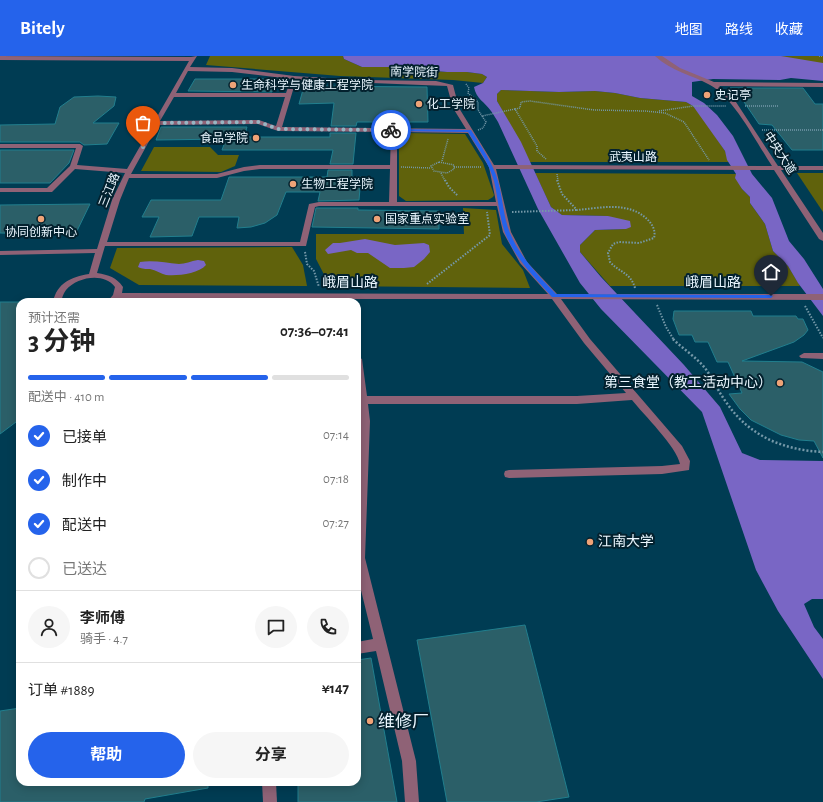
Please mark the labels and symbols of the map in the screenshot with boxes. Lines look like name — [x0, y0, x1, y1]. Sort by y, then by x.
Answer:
street label: 南学院街 — [390, 65, 438, 78]
place label: 生命科学与健康工程学院 — [241, 78, 373, 91]
marker: 生命科学与健康工程学院 — [228, 80, 238, 90]
place label: 史记亭 — [715, 88, 751, 101]
marker: 史记亭 — [702, 90, 712, 100]
place label: 化工学院 — [427, 97, 475, 110]
marker: 化工学院 — [414, 99, 424, 109]
pin — [126, 106, 160, 147]
courier — [371, 110, 411, 150]
street label: 中央大道 — [762, 129, 799, 176]
place label: 食品学院 — [200, 131, 248, 144]
marker: 食品学院 — [251, 133, 261, 143]
street label: 武夷山路 — [609, 150, 657, 163]
street label: 三江路 — [96, 171, 121, 209]
place label: 生物工程学院 — [301, 177, 373, 190]
marker: 生物工程学院 — [288, 179, 298, 189]
place label: 国家重点实验室 — [385, 212, 469, 225]
marker: 协同创新中心 — [36, 214, 46, 224]
marker: 国家重点实验室 — [372, 214, 382, 224]
place label: 协同创新中心 — [5, 225, 77, 238]
pin — [754, 255, 788, 296]
street label: 峨眉山路 — [322, 275, 378, 290]
street label: 峨眉山路 — [685, 275, 741, 290]
place label: 第三食堂（教工活动中心） — [604, 374, 772, 390]
marker: 第三食堂（教工活动中心） — [775, 378, 785, 388]
place label: 江南大学 — [598, 534, 654, 549]
marker: 江南大学 — [585, 537, 595, 547]
place label: 维修厂 — [378, 712, 429, 730]
marker: 维修厂 — [365, 716, 375, 726]

